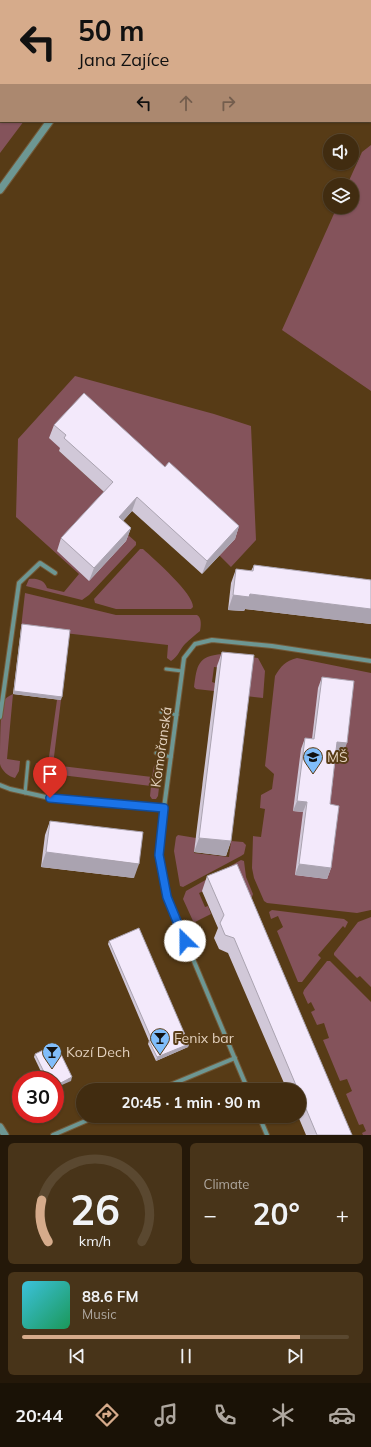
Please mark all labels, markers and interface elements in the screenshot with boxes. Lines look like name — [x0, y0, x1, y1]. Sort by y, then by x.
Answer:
text: 50 m — [78, 13, 144, 48]
icon: left — [12, 16, 64, 68]
text: Jana Zajíce — [78, 48, 169, 71]
icon: left — [133, 92, 155, 114]
icon: ahead — [175, 92, 197, 114]
icon: right — [217, 92, 239, 114]
map controls — [323, 134, 359, 214]
button: sound — [323, 134, 359, 170]
button: layers — [323, 178, 359, 214]
street label: Komořanská — [146, 706, 176, 788]
school or university icon: MŠ — [302, 746, 324, 774]
place label: MŠ — [327, 748, 348, 766]
pin — [33, 757, 67, 798]
icon: arrive — [39, 763, 61, 785]
position arrow — [164, 920, 206, 962]
bar icon: Fenix bar — [149, 1027, 171, 1055]
place label: Fenix bar — [174, 1029, 235, 1047]
bar icon: Kozí Dech — [41, 1041, 63, 1069]
place label: Kozí Dech — [66, 1043, 130, 1061]
speed limit sign: 30 — [12, 1071, 64, 1123]
text: 20:45 · 1 min · 90 m — [122, 1093, 260, 1112]
text: Climate — [204, 1176, 249, 1192]
text: 26 — [70, 1182, 120, 1234]
text: 20° — [253, 1195, 300, 1233]
text: − — [204, 1201, 217, 1229]
text: + — [336, 1201, 349, 1229]
text: km/h — [79, 1231, 111, 1249]
text: 88.6 FM — [82, 1287, 138, 1306]
text: Music — [82, 1306, 117, 1322]
icon: previous — [66, 1345, 88, 1367]
icon: pause — [175, 1345, 197, 1367]
icon: next — [284, 1345, 306, 1367]
icon: directions — [93, 1401, 121, 1429]
icon: music — [152, 1401, 180, 1429]
icon: phone — [211, 1401, 239, 1429]
icon: climate — [269, 1401, 297, 1429]
icon: car — [328, 1401, 356, 1429]
text: 20:44 — [15, 1404, 63, 1427]

